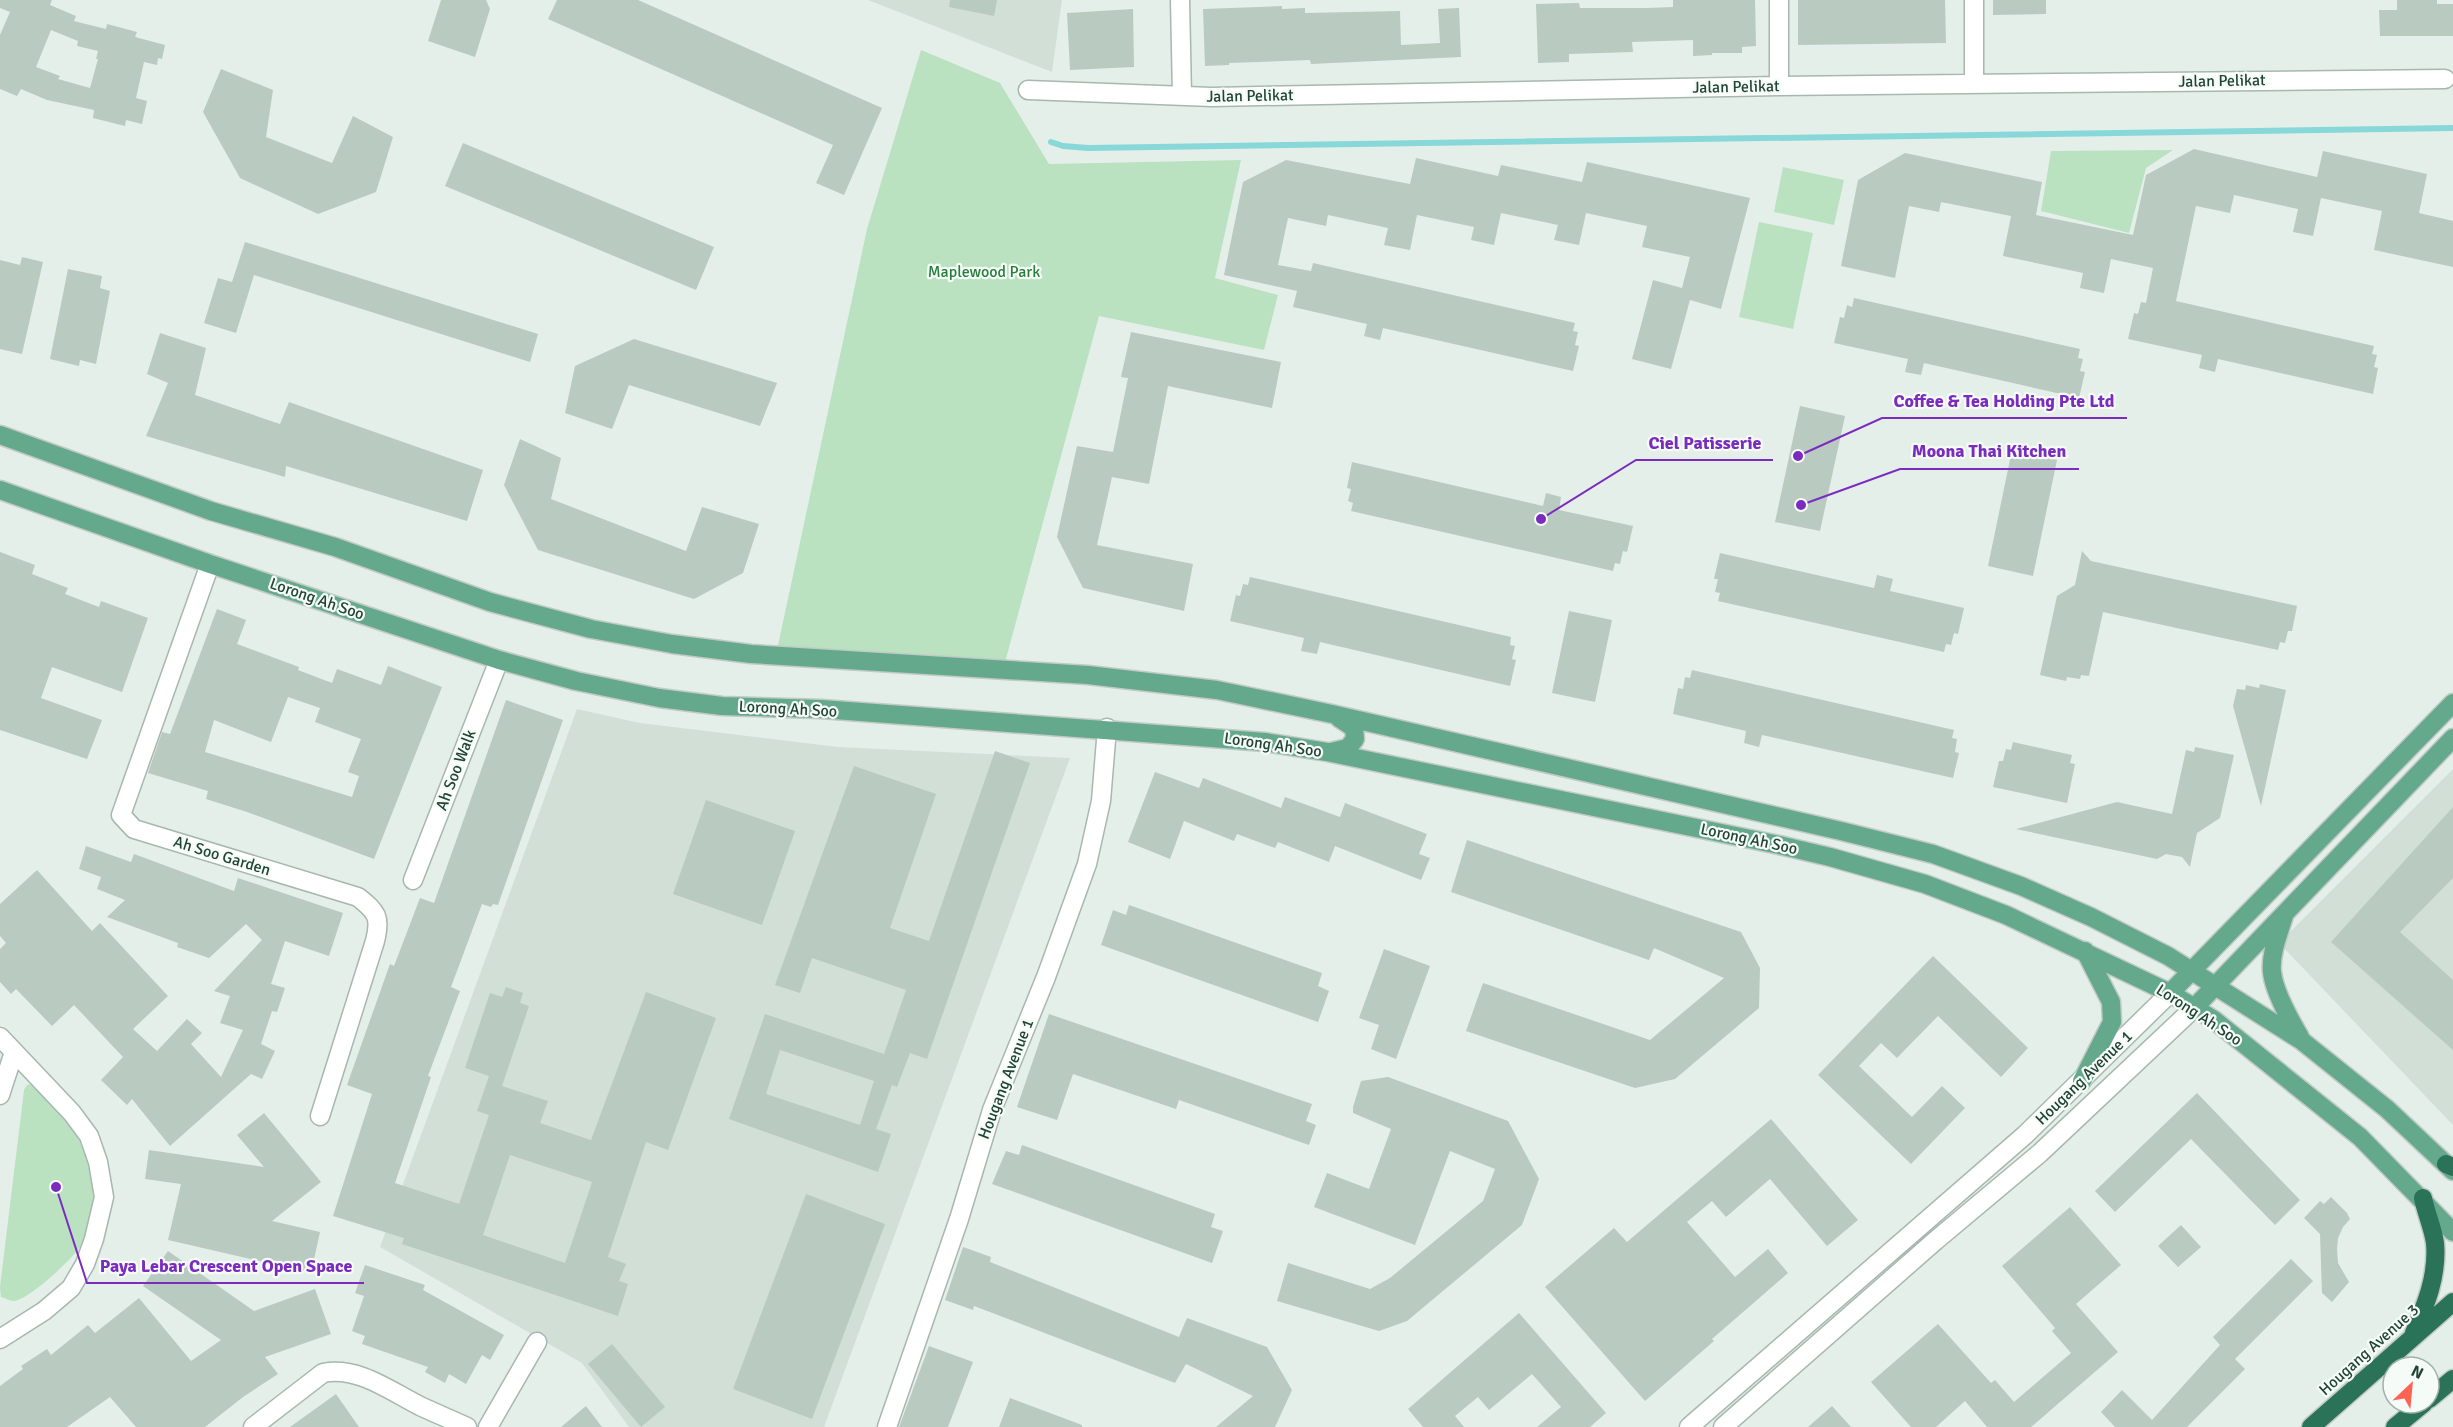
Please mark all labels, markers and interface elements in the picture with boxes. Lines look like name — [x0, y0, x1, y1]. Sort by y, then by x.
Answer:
street label: Jalan Pelikat — [2178, 70, 2266, 92]
street label: Jalan Pelikat — [1692, 76, 1780, 98]
street label: Jalan Pelikat — [1206, 85, 1294, 107]
park label: Maplewood Park — [928, 262, 1040, 282]
callout: Coffee & Tea Holding Pte Ltd — [1882, 382, 2127, 418]
text: Coffee & Tea Holding Pte Ltd — [1894, 390, 2115, 412]
callout: Ciel Patisserie — [1636, 424, 1773, 460]
text: Ciel Patisserie — [1649, 432, 1762, 454]
callout: Moona Thai Kitchen — [1900, 433, 2079, 469]
text: Moona Thai Kitchen — [1912, 440, 2066, 462]
street label: Lorong Ah Soo — [267, 574, 367, 624]
street label: Lorong Ah Soo — [738, 696, 838, 722]
street label: Ah Soo Walk — [431, 727, 481, 813]
street label: Lorong Ah Soo — [1223, 728, 1323, 762]
street label: Lorong Ah Soo — [1699, 819, 1799, 859]
street label: Ah Soo Garden — [171, 832, 273, 880]
street label: Lorong Ah Soo — [2152, 980, 2246, 1050]
street label: Hougang Avenue 1 — [974, 1016, 1038, 1142]
street label: Hougang Avenue 1 — [2031, 1027, 2137, 1129]
callout: Paya Lebar Crescent Open Space — [87, 1247, 364, 1283]
text: Paya Lebar Crescent Open Space — [100, 1255, 352, 1277]
street label: Hougang Avenue 3 — [2315, 1300, 2423, 1400]
north arrow — [2381, 1355, 2441, 1415]
text: N — [2408, 1361, 2427, 1384]

